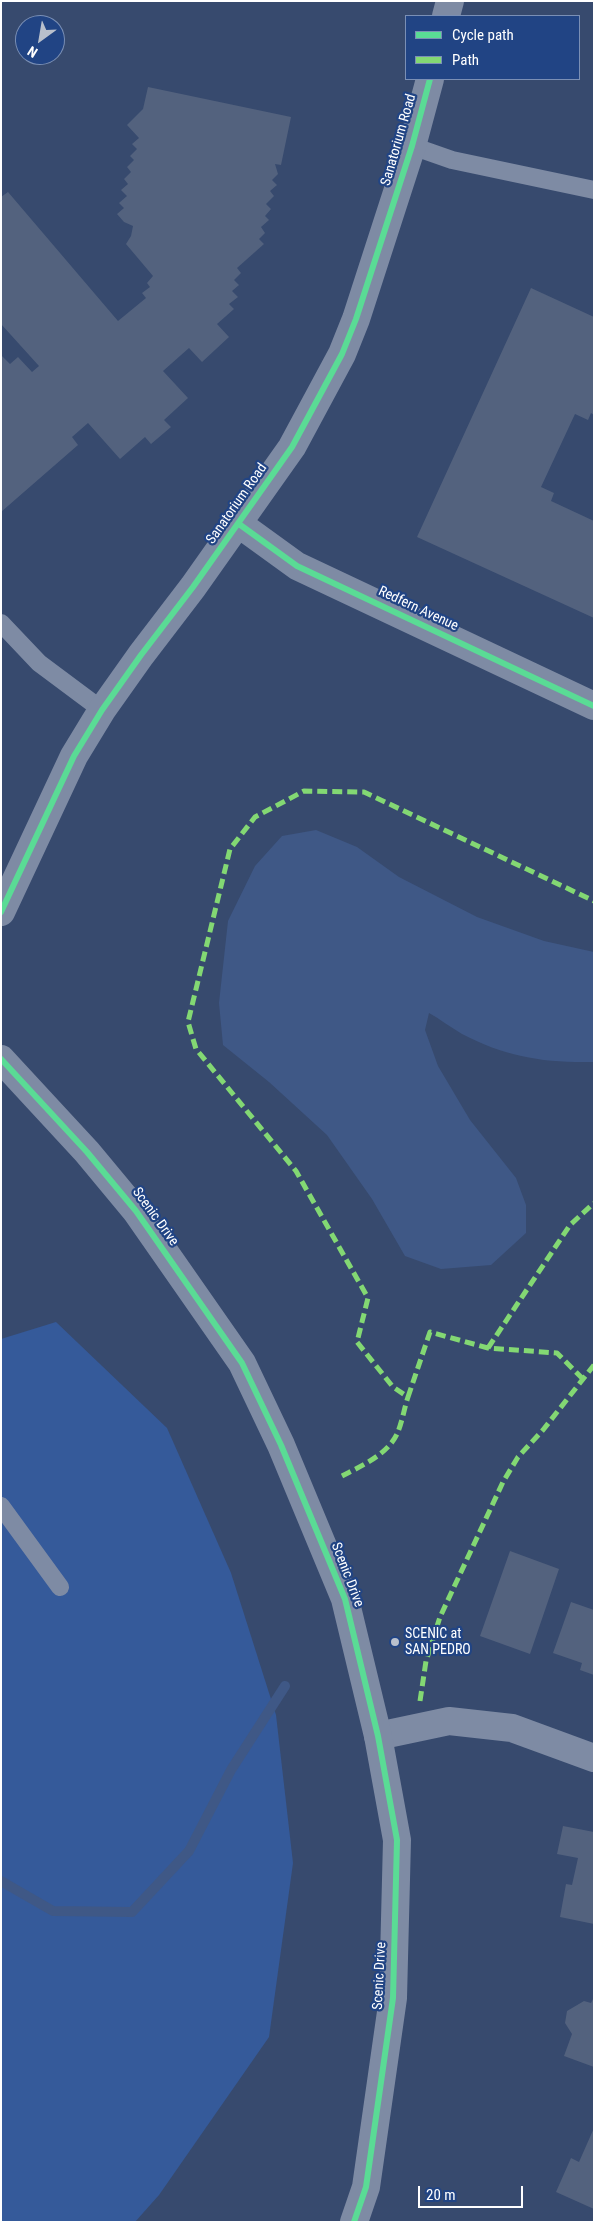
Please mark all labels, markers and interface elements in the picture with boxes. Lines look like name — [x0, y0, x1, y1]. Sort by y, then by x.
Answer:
north arrow — [15, 15, 65, 65]
legend — [405, 15, 580, 80]
text: Cycle path — [452, 26, 514, 44]
text: N — [25, 43, 40, 61]
text: Path — [452, 51, 479, 69]
street label: Sanatorium Road — [378, 92, 420, 188]
street label: Sanatorium Road — [203, 460, 271, 548]
street label: Redfern Avenue — [375, 583, 461, 635]
street label: Scenic Drive — [128, 1185, 182, 1249]
street label: Scenic Drive — [327, 1540, 367, 1610]
place label: SCENIC at SAN PEDRO — [405, 1626, 471, 1658]
marker: SCENIC at SAN PEDRO — [389, 1636, 401, 1648]
street label: Scenic Drive — [370, 1942, 390, 2010]
scale bar — [420, 2176, 525, 2208]
text: 20 m — [426, 2186, 456, 2204]

